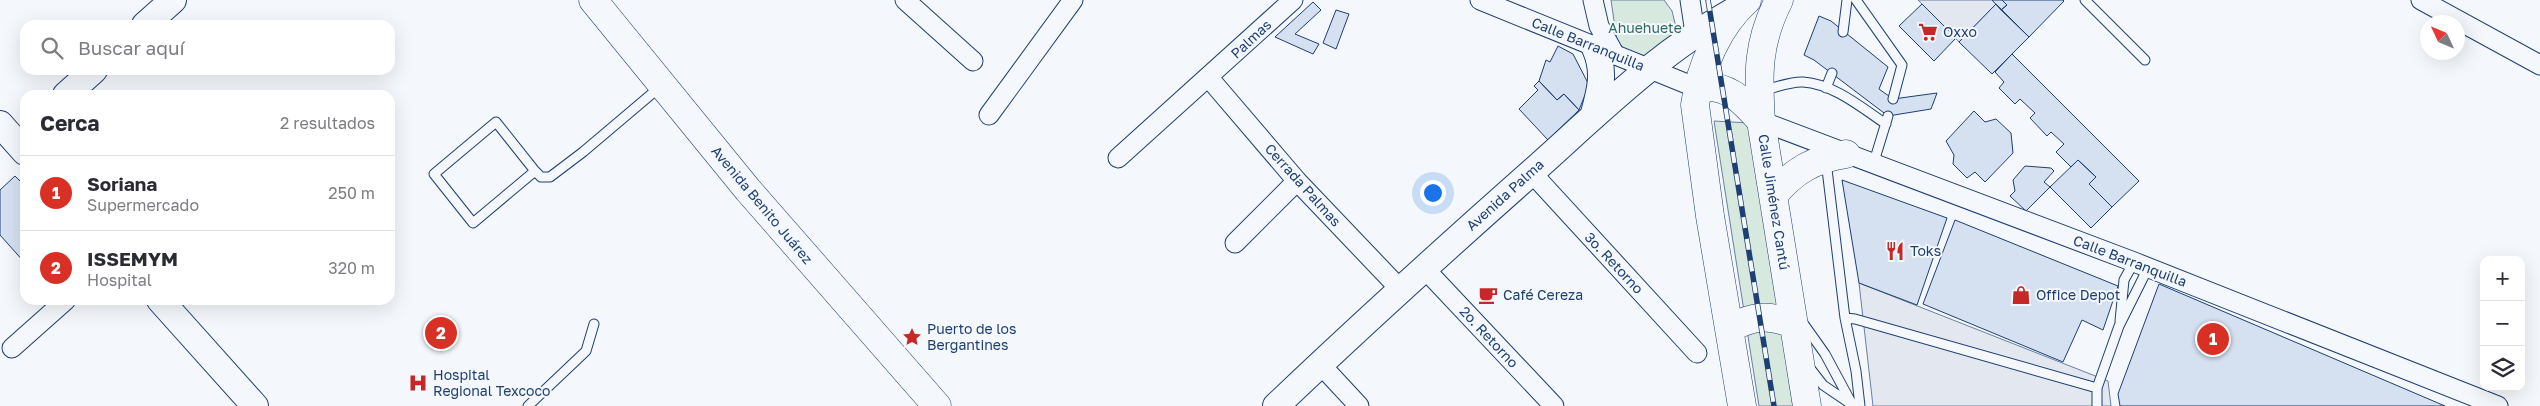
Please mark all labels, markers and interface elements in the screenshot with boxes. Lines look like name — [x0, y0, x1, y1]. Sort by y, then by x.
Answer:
street label: Calle Barranquilla — [1529, 13, 1647, 74]
north arrow — [2420, 15, 2465, 60]
street label: Palmas — [1227, 16, 1274, 62]
park label: Ahuehuete — [1608, 19, 1682, 36]
search box — [20, 20, 395, 75]
supermarket icon: Oxxo — [1917, 21, 1939, 43]
place label: Oxxo — [1943, 23, 1977, 40]
icon: search — [38, 34, 66, 62]
text: Buscar aquí — [78, 36, 185, 59]
text: Cerca — [40, 110, 99, 136]
text: 2 resultados — [280, 113, 375, 133]
street label: Calle Jiménez Cantú — [1755, 133, 1794, 271]
street label: Cerrada Palmas — [1262, 140, 1345, 230]
street label: Avenida Benito Juárez — [708, 142, 817, 267]
street label: Avenida Palma — [1462, 155, 1547, 234]
text: Soriana — [87, 172, 157, 195]
your location — [1420, 180, 1446, 206]
text: 1 — [52, 183, 60, 203]
text: 250 m — [328, 183, 375, 203]
text: Supermercado — [87, 195, 199, 215]
street label: 3o. Retorno — [1582, 228, 1647, 297]
street label: Calle Barranquilla — [2071, 231, 2189, 290]
restaurant icon: Toks — [1884, 240, 1906, 262]
place label: Toks — [1910, 242, 1941, 259]
text: ISSEMYM — [87, 247, 178, 270]
map controls — [2480, 256, 2525, 391]
button: + — [2480, 256, 2525, 301]
text: 2 — [51, 258, 61, 278]
text: 320 m — [328, 258, 375, 278]
text: Hospital — [87, 270, 152, 290]
cafe icon: Café Cereza — [1477, 284, 1499, 306]
shop icon: Office Depot — [2010, 284, 2032, 306]
place label: Café Cereza — [1503, 286, 1583, 303]
place label: Office Depot — [2036, 286, 2120, 303]
button: − — [2480, 301, 2525, 346]
street label: 2o. Retorno — [1457, 302, 1522, 371]
pin: 2 — [425, 314, 457, 352]
place label: Puerto de los Bergantines — [927, 320, 1016, 353]
pin: 1 — [2197, 320, 2229, 358]
place icon: Puerto de los Bergantines — [901, 326, 923, 348]
button: layers — [2480, 346, 2525, 391]
place label: Hospital Regional Texcoco — [433, 366, 551, 399]
hospital icon: Hospital Regional Texcoco — [407, 372, 429, 394]

